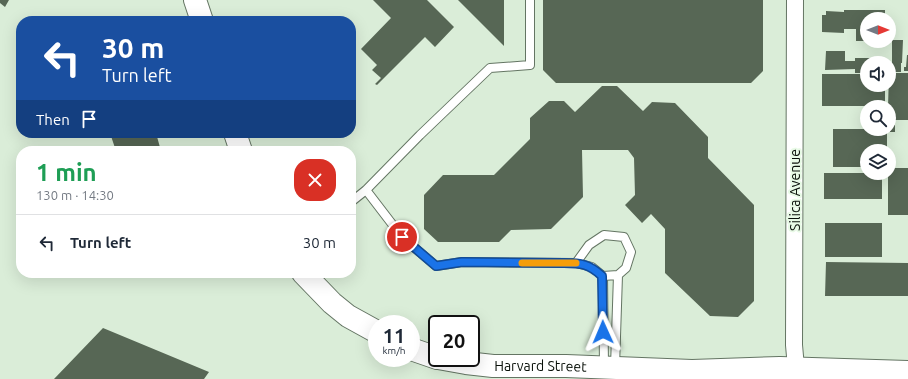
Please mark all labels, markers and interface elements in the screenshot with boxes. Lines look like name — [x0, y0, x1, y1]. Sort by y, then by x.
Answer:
north arrow — [860, 12, 896, 48]
map controls — [860, 12, 896, 180]
icon: left — [36, 32, 88, 84]
text: 30 m — [102, 32, 164, 63]
button: sound — [860, 56, 896, 92]
text: Turn left — [102, 65, 172, 85]
button: search — [860, 100, 896, 136]
icon: arrive — [78, 108, 100, 130]
text: Then — [36, 111, 70, 128]
button: layers — [860, 144, 896, 180]
street label: Silica Avenue — [787, 149, 803, 231]
text: 1 min — [36, 159, 97, 186]
button: close — [294, 159, 336, 201]
text: 130 m · 14:30 — [36, 188, 114, 202]
pin — [385, 220, 419, 254]
icon: arrive — [391, 226, 413, 248]
icon: left — [36, 232, 58, 254]
text: Turn left — [70, 234, 131, 251]
text: 30 m — [303, 234, 336, 251]
position arrow — [582, 311, 624, 353]
speed limit sign: 20 — [428, 315, 480, 367]
text: 11 — [383, 324, 405, 347]
text: km/h — [382, 345, 406, 356]
street label: Harvard Street — [494, 358, 587, 375]

